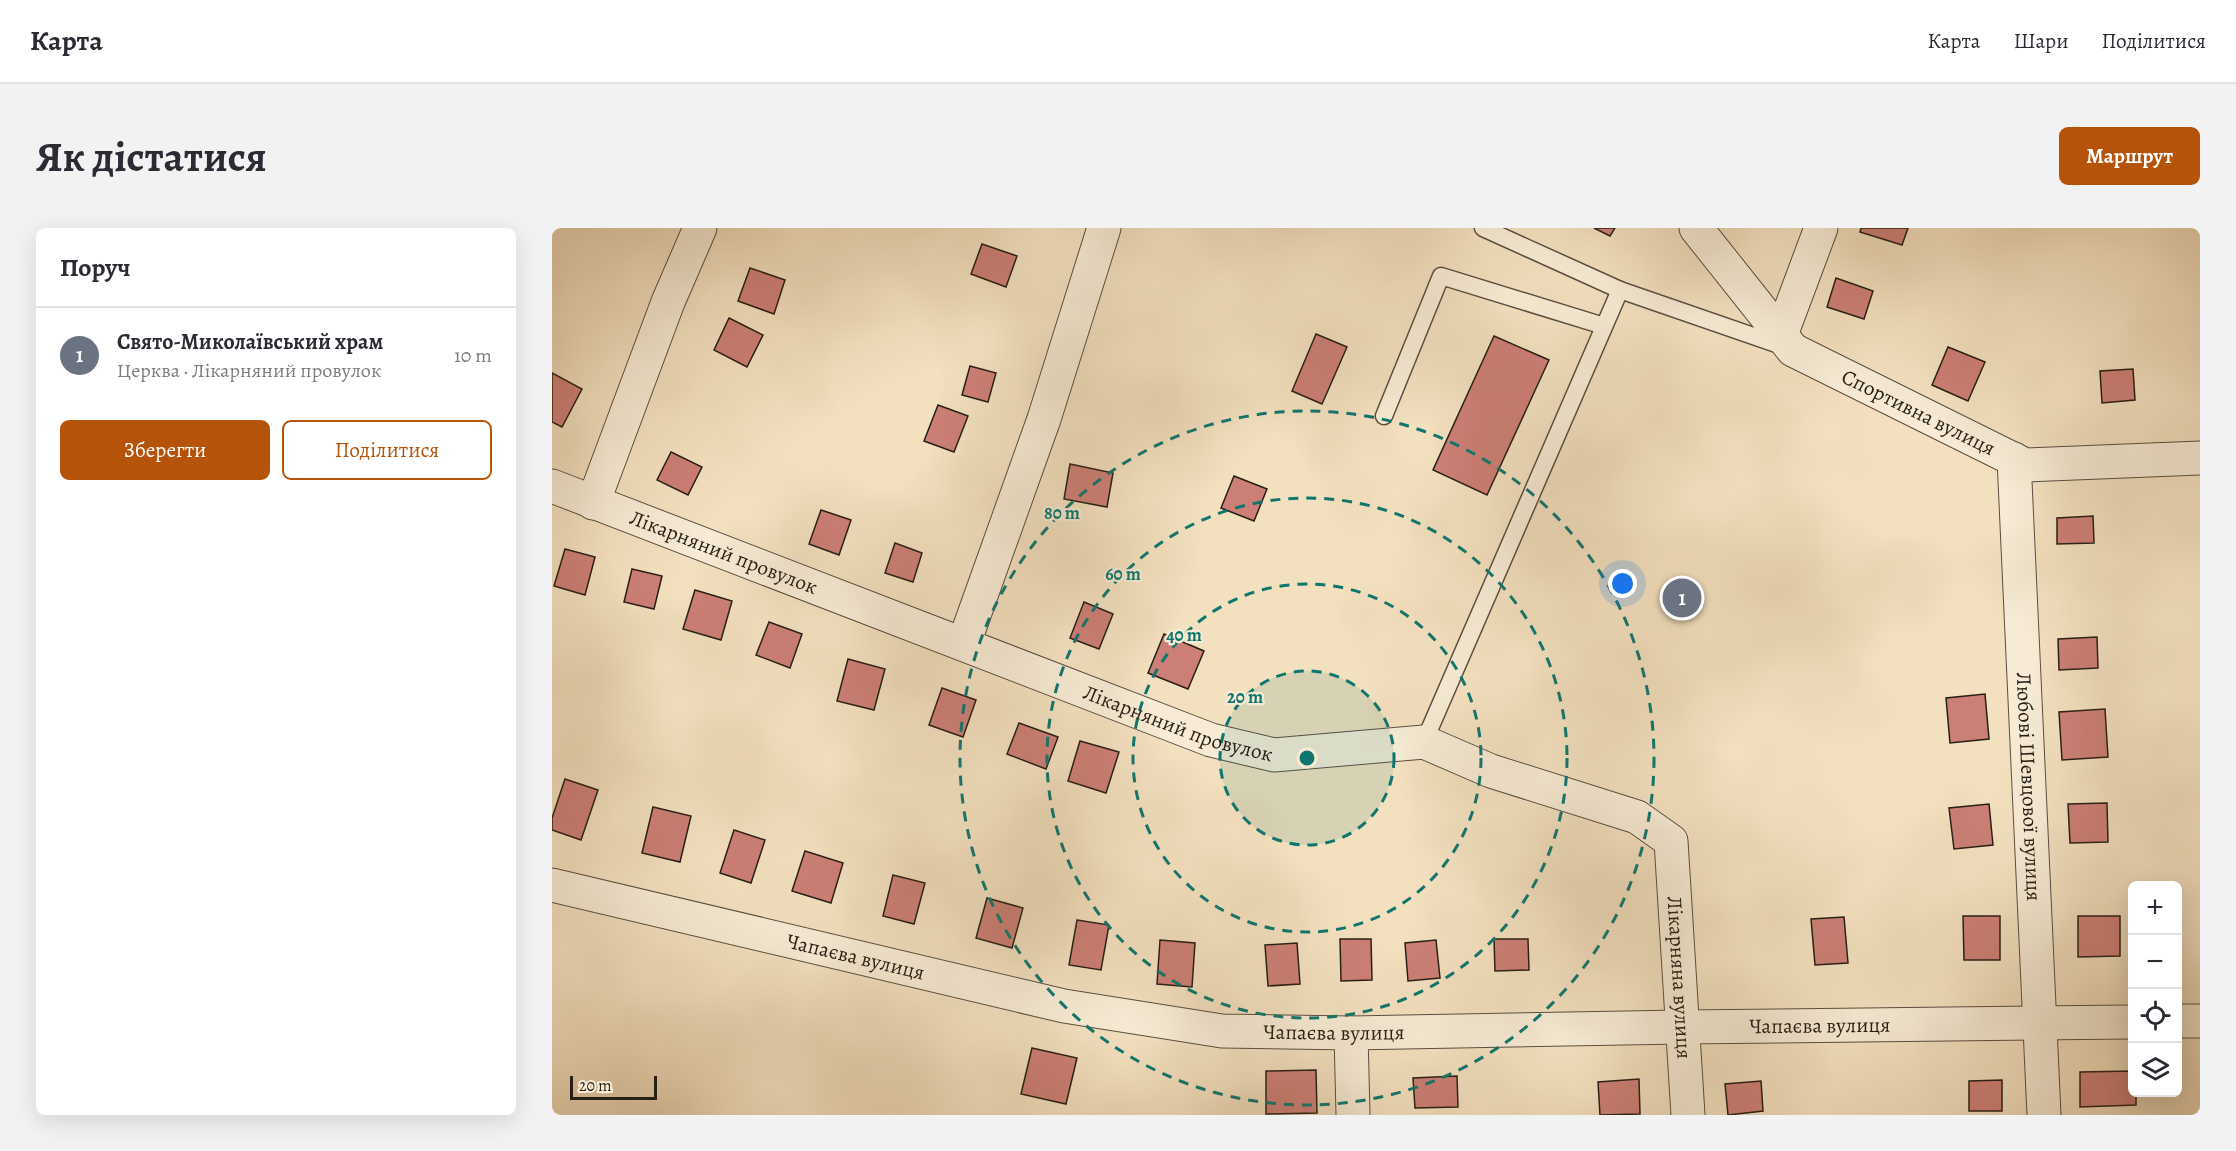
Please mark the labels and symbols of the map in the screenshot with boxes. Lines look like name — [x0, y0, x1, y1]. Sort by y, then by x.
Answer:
street label: Спортивна вулиця — [1837, 362, 2000, 462]
text: 80 m — [1044, 501, 1080, 525]
street label: Лікарняний провулок — [626, 503, 822, 601]
text: 60 m — [1105, 562, 1141, 586]
your location — [1608, 569, 1637, 598]
pin: 1 — [1662, 576, 1702, 620]
text: 40 m — [1166, 623, 1202, 647]
street label: Любові Шевцової вулиця — [2010, 671, 2048, 902]
street label: Лікарняний провулок — [1079, 678, 1276, 768]
text: 20 m — [1227, 685, 1263, 709]
centre of rings — [1297, 748, 1317, 768]
street label: Лікарняна вулиця — [1660, 895, 1698, 1060]
street label: Чапаєва вулиця — [784, 927, 927, 987]
street label: Чапаєва вулиця — [1749, 1011, 1891, 1040]
street label: Чапаєва вулиця — [1263, 1018, 1405, 1047]
scale bar — [570, 1073, 657, 1100]

